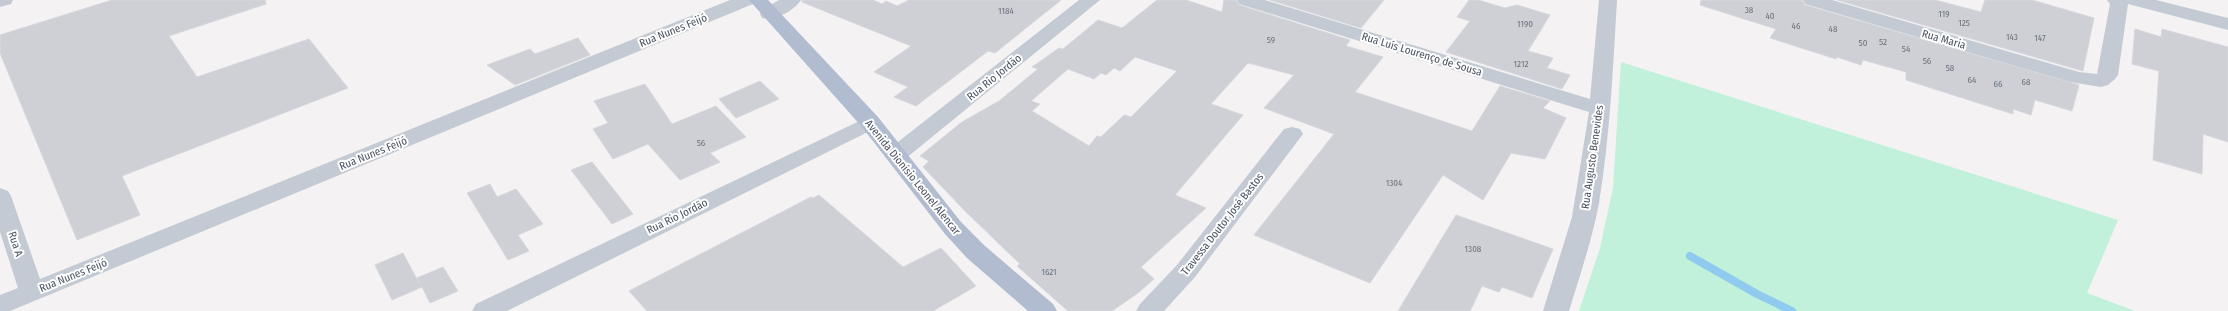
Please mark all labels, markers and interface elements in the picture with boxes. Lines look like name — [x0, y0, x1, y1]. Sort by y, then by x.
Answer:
house number: 38 — [1745, 5, 1754, 15]
house number: 1184 — [998, 6, 1015, 16]
house number: 119 — [1938, 9, 1950, 19]
street label: Rua Nunes Feijó — [637, 11, 709, 50]
house number: 40 — [1765, 11, 1775, 21]
house number: 125 — [1958, 18, 1970, 28]
house number: 1190 — [1517, 19, 1533, 29]
house number: 46 — [1792, 21, 1801, 31]
house number: 48 — [1829, 24, 1838, 34]
street label: Rua Maria — [1920, 27, 1967, 52]
street label: Rua Luís Lourenço de Sousa — [1360, 30, 1484, 79]
house number: 143 — [2006, 32, 2018, 42]
house number: 147 — [2034, 33, 2046, 43]
house number: 59 — [1267, 35, 1275, 45]
house number: 52 — [1879, 37, 1887, 47]
house number: 50 — [1859, 38, 1868, 48]
house number: 54 — [1902, 44, 1911, 54]
street label: Rua Rio Jordão — [964, 51, 1024, 103]
house number: 56 — [1923, 56, 1932, 66]
house number: 1212 — [1514, 59, 1528, 69]
house number: 58 — [1946, 63, 1955, 73]
house number: 64 — [1968, 75, 1977, 85]
house number: 68 — [2022, 77, 2031, 87]
house number: 66 — [1994, 79, 2003, 89]
street label: Rua Augusto Benevides — [1579, 104, 1606, 210]
street label: Avenida Dionísio Leonel Alencar — [862, 117, 963, 238]
street label: Rua Nunes Feijó — [337, 134, 409, 173]
house number: 56 — [697, 138, 706, 148]
street label: Travessa Doutor José Bastos — [1178, 170, 1266, 278]
house number: 1304 — [1386, 178, 1403, 188]
street label: Rua Rio Jordão — [645, 196, 710, 237]
street label: Rua A — [5, 230, 26, 258]
house number: 1308 — [1465, 244, 1482, 254]
street label: Rua Nunes Feijó — [37, 256, 109, 295]
house number: 1621 — [1041, 267, 1057, 277]

